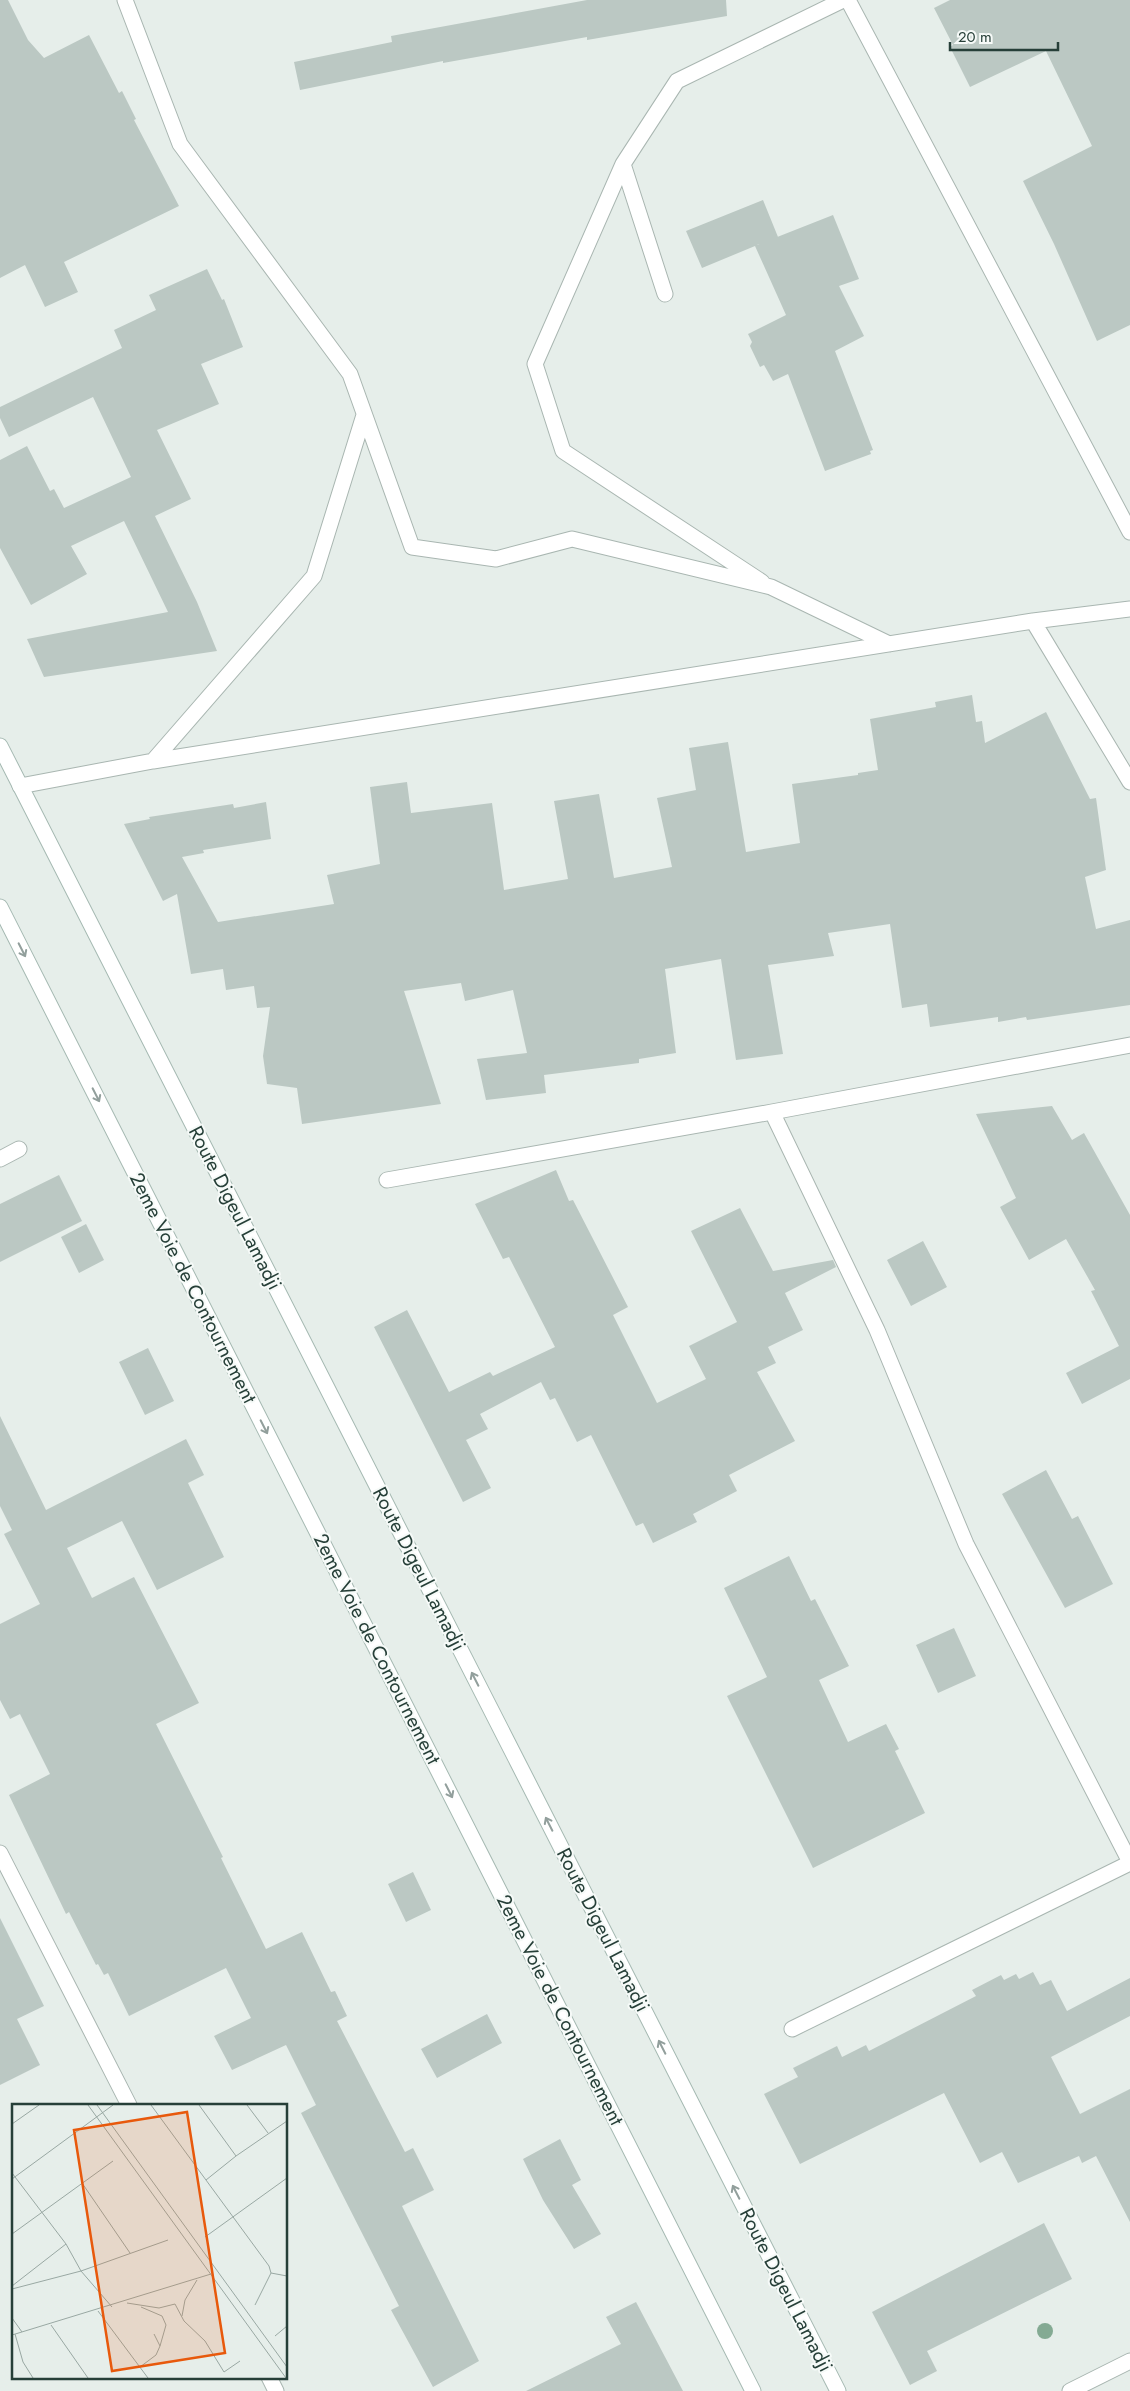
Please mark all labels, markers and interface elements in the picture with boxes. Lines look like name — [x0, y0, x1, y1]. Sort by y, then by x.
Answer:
scale bar — [950, 20, 1058, 52]
text: 20 m — [958, 26, 992, 48]
one-way arrow — [18, 942, 27, 957]
one-way arrow — [92, 1087, 101, 1102]
street label: Route Digeul Lamadji — [181, 1121, 289, 1295]
street label: 2eme Voie de Contournement — [122, 1168, 264, 1409]
one-way arrow — [260, 1419, 269, 1434]
street label: Route Digeul Lamadji — [365, 1482, 473, 1656]
street label: 2eme Voie de Contournement — [306, 1529, 448, 1770]
one-way arrow — [470, 1672, 479, 1687]
one-way arrow — [444, 1783, 454, 1798]
one-way arrow — [544, 1817, 553, 1832]
street label: Route Digeul Lamadji — [549, 1843, 657, 2017]
street label: 2eme Voie de Contournement — [489, 1890, 631, 2131]
one-way arrow — [657, 2040, 666, 2055]
inset map — [12, 2104, 288, 2378]
one-way arrow — [731, 2184, 741, 2199]
street label: Route Digeul Lamadji — [732, 2203, 840, 2377]

